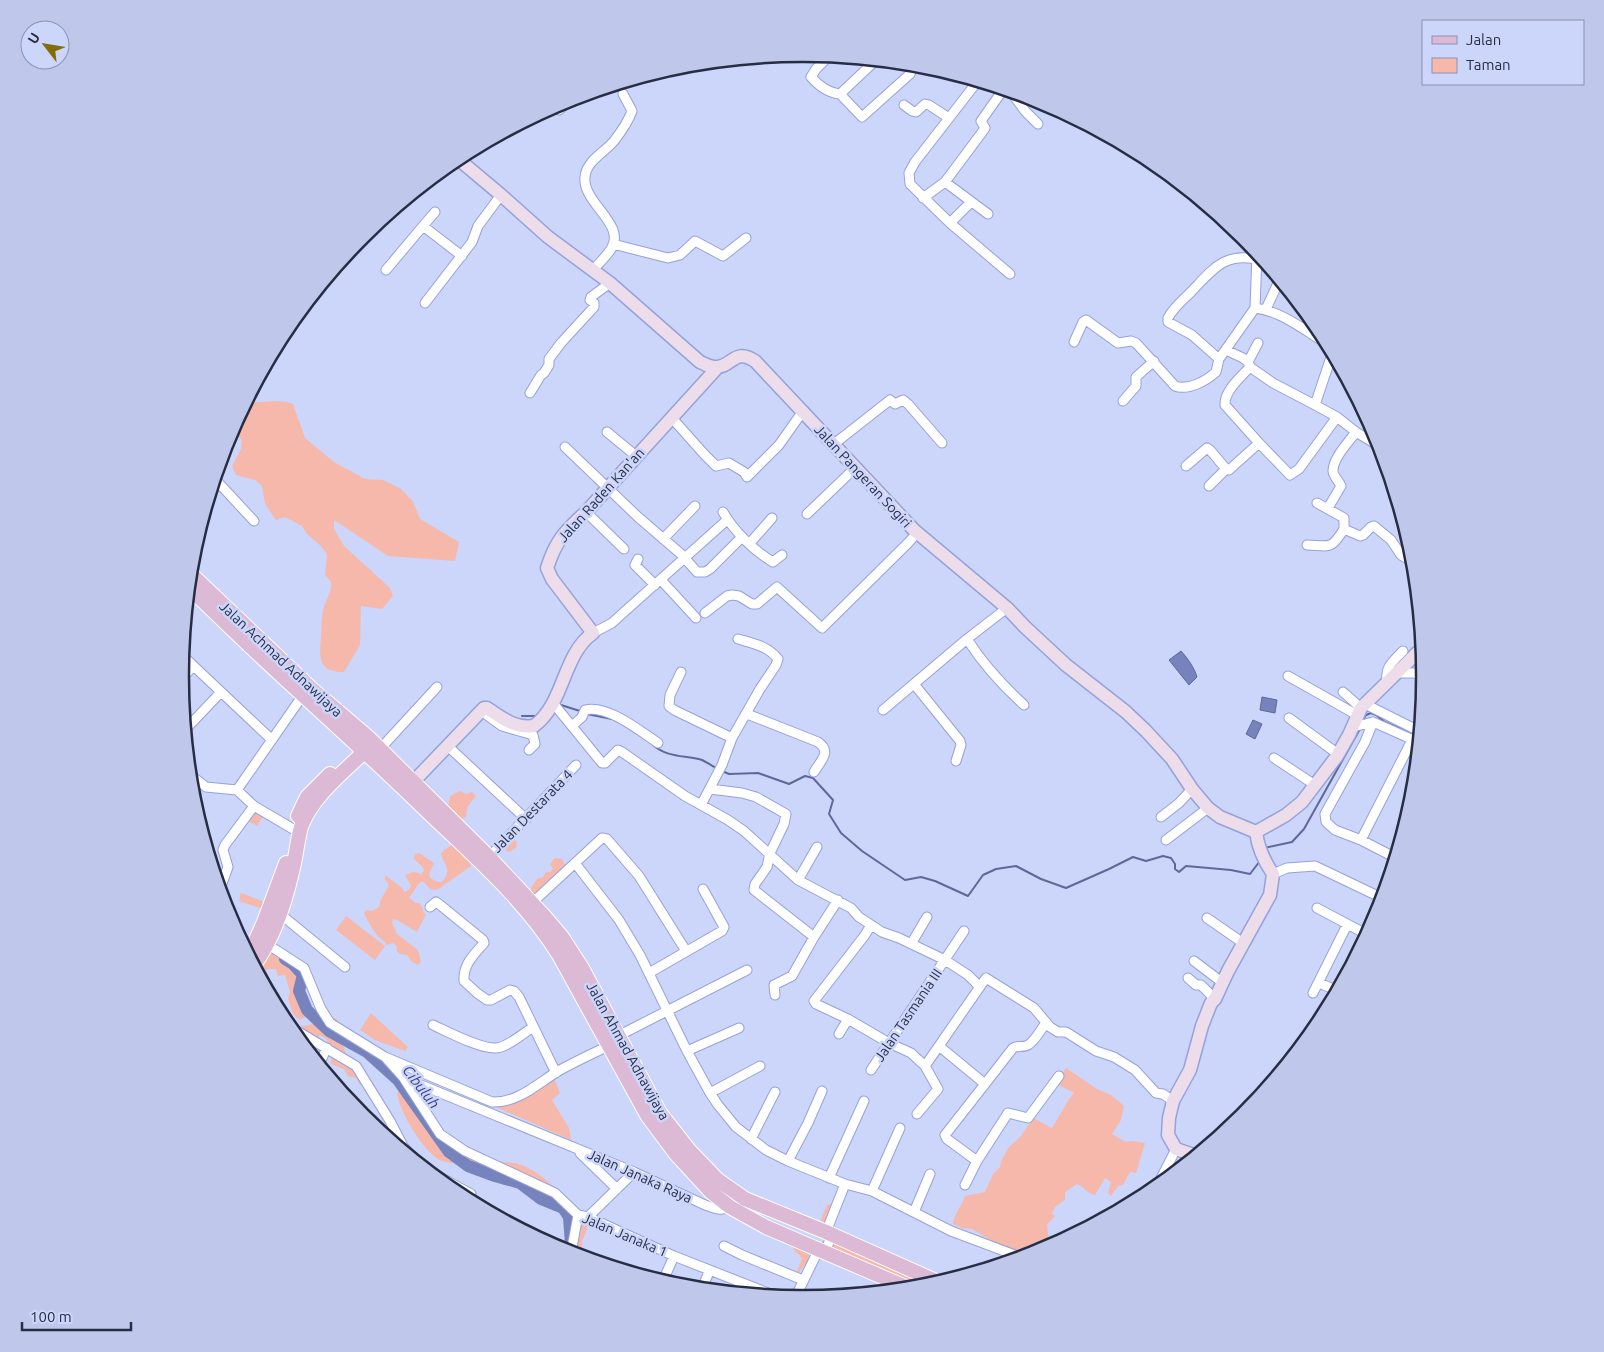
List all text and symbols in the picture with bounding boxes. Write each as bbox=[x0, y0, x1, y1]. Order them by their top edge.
north arrow bbox=[20, 20, 70, 70]
legend bbox=[1422, 20, 1584, 85]
text: U bbox=[24, 30, 43, 47]
text: Jalan bbox=[1466, 31, 1501, 48]
text: Taman bbox=[1466, 56, 1511, 73]
street label: Jalan Pangeran Sogiri bbox=[811, 421, 915, 531]
street label: Jalan Raden Kan'an bbox=[555, 445, 647, 545]
street label: Jalan Achmad Adnawijaya bbox=[216, 598, 346, 720]
street label: Jalan Destarata 4 bbox=[488, 766, 576, 856]
street label: Jalan Tasmania III bbox=[871, 966, 945, 1064]
street label: Jalan Ahmad Adnawijaya bbox=[583, 979, 673, 1123]
water label: Cibuluh bbox=[399, 1062, 444, 1112]
street label: Jalan Janaka Raya bbox=[585, 1146, 695, 1206]
street label: Jalan Janaka 1 bbox=[580, 1210, 670, 1260]
scale bar bbox=[22, 1300, 131, 1332]
text: 100 m bbox=[30, 1308, 72, 1325]

